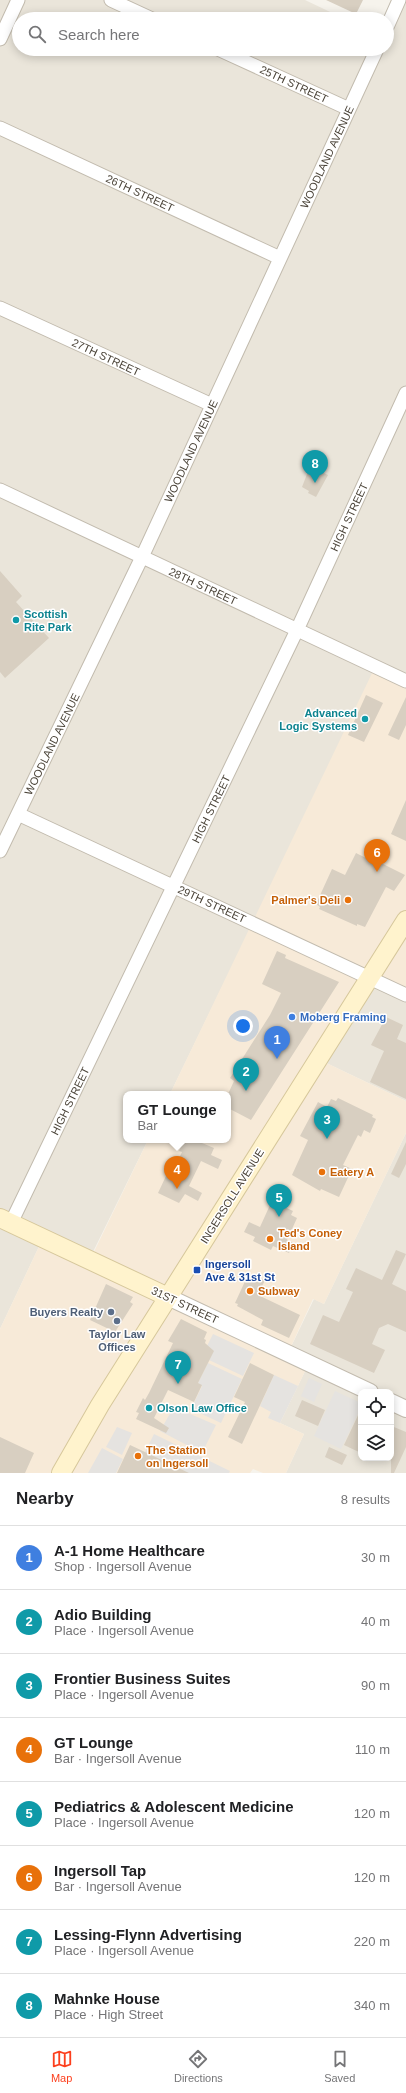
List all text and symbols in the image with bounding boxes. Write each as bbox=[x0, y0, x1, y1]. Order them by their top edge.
search box bbox=[12, 12, 394, 56]
icon: search bbox=[26, 23, 48, 45]
text: Search here bbox=[58, 26, 140, 43]
street label: 25TH STREET bbox=[258, 63, 330, 105]
street label: WOODLAND AVENUE bbox=[298, 104, 356, 210]
street label: 26TH STREET bbox=[104, 172, 176, 214]
street label: 27TH STREET bbox=[70, 336, 142, 378]
street label: WOODLAND AVENUE bbox=[162, 398, 220, 504]
pin: 8 bbox=[302, 450, 328, 483]
street label: HIGH STREET bbox=[328, 481, 370, 553]
street label: 28TH STREET bbox=[167, 565, 239, 607]
place label: Scottish Rite Park bbox=[24, 608, 73, 633]
marker: Scottish Rite Park bbox=[11, 615, 21, 625]
street label: WOODLAND AVENUE bbox=[22, 691, 82, 797]
place label: Advanced Logic Systems bbox=[279, 707, 357, 732]
marker: Advanced Logic Systems bbox=[360, 714, 370, 724]
street label: HIGH STREET bbox=[189, 773, 233, 845]
pin: 6 bbox=[364, 839, 390, 872]
street label: 29TH STREET bbox=[176, 883, 248, 925]
place label: Palmer's Deli bbox=[271, 894, 340, 906]
marker: Palmer's Deli bbox=[343, 895, 353, 905]
place label: Moberg Framing bbox=[300, 1011, 386, 1023]
marker: Moberg Framing bbox=[287, 1012, 297, 1022]
your location bbox=[233, 1016, 253, 1036]
pin: 1 bbox=[264, 1026, 290, 1059]
pin: 2 bbox=[233, 1058, 259, 1091]
street label: HIGH STREET bbox=[48, 1065, 92, 1137]
popup bbox=[123, 1091, 231, 1143]
text: GT Lounge bbox=[137, 1101, 217, 1118]
pin: 3 bbox=[314, 1106, 340, 1139]
text: Bar bbox=[137, 1118, 158, 1133]
street label: INGERSOLL AVENUE bbox=[198, 1146, 266, 1246]
pin: 4 bbox=[164, 1156, 190, 1189]
place label: Eatery A bbox=[330, 1166, 374, 1178]
marker: Eatery A bbox=[317, 1167, 327, 1177]
pin: 5 bbox=[266, 1184, 292, 1217]
place label: Ted's Coney Island bbox=[278, 1227, 343, 1252]
marker: Ted's Coney Island bbox=[265, 1234, 275, 1244]
place label: Ingersoll Ave & 31st St bbox=[205, 1258, 275, 1283]
marker: Ingersoll Ave & 31st St bbox=[192, 1265, 202, 1275]
street label: 31ST STREET bbox=[150, 1284, 221, 1326]
place label: Subway bbox=[258, 1285, 300, 1297]
marker: Subway bbox=[245, 1286, 255, 1296]
place label: Buyers Realty bbox=[30, 1306, 104, 1318]
marker: Buyers Realty bbox=[106, 1307, 116, 1317]
marker: Taylor Law Offices bbox=[112, 1316, 122, 1326]
place label: Taylor Law Offices bbox=[89, 1328, 146, 1353]
pin: 7 bbox=[165, 1351, 191, 1384]
map controls bbox=[358, 1389, 394, 1461]
button: locate bbox=[358, 1389, 394, 1425]
place label: Olson Law Office bbox=[157, 1402, 247, 1414]
marker: Olson Law Office bbox=[144, 1403, 154, 1413]
button: layers bbox=[358, 1425, 394, 1461]
place label: The Station on Ingersoll bbox=[146, 1444, 208, 1469]
marker: The Station on Ingersoll bbox=[133, 1451, 143, 1461]
text: Nearby bbox=[16, 1489, 74, 1508]
text: 8 results bbox=[341, 1492, 390, 1507]
text: A-1 Home Healthcare bbox=[54, 1542, 205, 1559]
text: 1 bbox=[25, 1550, 33, 1565]
text: 30 m bbox=[361, 1550, 390, 1565]
text: Shop · Ingersoll Avenue bbox=[54, 1559, 192, 1574]
text: Adio Building bbox=[54, 1606, 151, 1623]
text: 2 bbox=[25, 1614, 33, 1629]
text: 40 m bbox=[361, 1614, 390, 1629]
text: Place · Ingersoll Avenue bbox=[54, 1623, 194, 1638]
text: Frontier Business Suites bbox=[54, 1670, 231, 1687]
text: 3 bbox=[25, 1678, 33, 1693]
text: 90 m bbox=[361, 1678, 390, 1693]
text: Place · Ingersoll Avenue bbox=[54, 1687, 194, 1702]
text: GT Lounge bbox=[54, 1734, 133, 1751]
text: 4 bbox=[25, 1742, 33, 1757]
text: 110 m bbox=[355, 1742, 390, 1757]
text: Bar · Ingersoll Avenue bbox=[54, 1751, 182, 1766]
text: Pediatrics & Adolescent Medicine bbox=[54, 1798, 294, 1815]
text: 5 bbox=[25, 1806, 33, 1821]
text: 120 m bbox=[354, 1806, 390, 1821]
text: Place · Ingersoll Avenue bbox=[54, 1815, 194, 1830]
text: Ingersoll Tap bbox=[54, 1862, 146, 1879]
text: 6 bbox=[25, 1870, 33, 1885]
text: 120 m bbox=[354, 1870, 390, 1885]
text: Bar · Ingersoll Avenue bbox=[54, 1879, 182, 1894]
text: Lessing-Flynn Advertising bbox=[54, 1926, 242, 1943]
text: 7 bbox=[25, 1934, 33, 1949]
text: 220 m bbox=[354, 1934, 390, 1949]
text: Place · Ingersoll Avenue bbox=[54, 1943, 194, 1958]
text: Mahnke House bbox=[54, 1990, 160, 2007]
text: 8 bbox=[25, 1998, 33, 2013]
text: 340 m bbox=[354, 1998, 390, 2013]
text: Place · High Street bbox=[54, 2007, 163, 2022]
tab: Map bbox=[51, 2048, 73, 2084]
tab: Directions bbox=[174, 2048, 223, 2084]
tab: Saved bbox=[324, 2048, 355, 2084]

